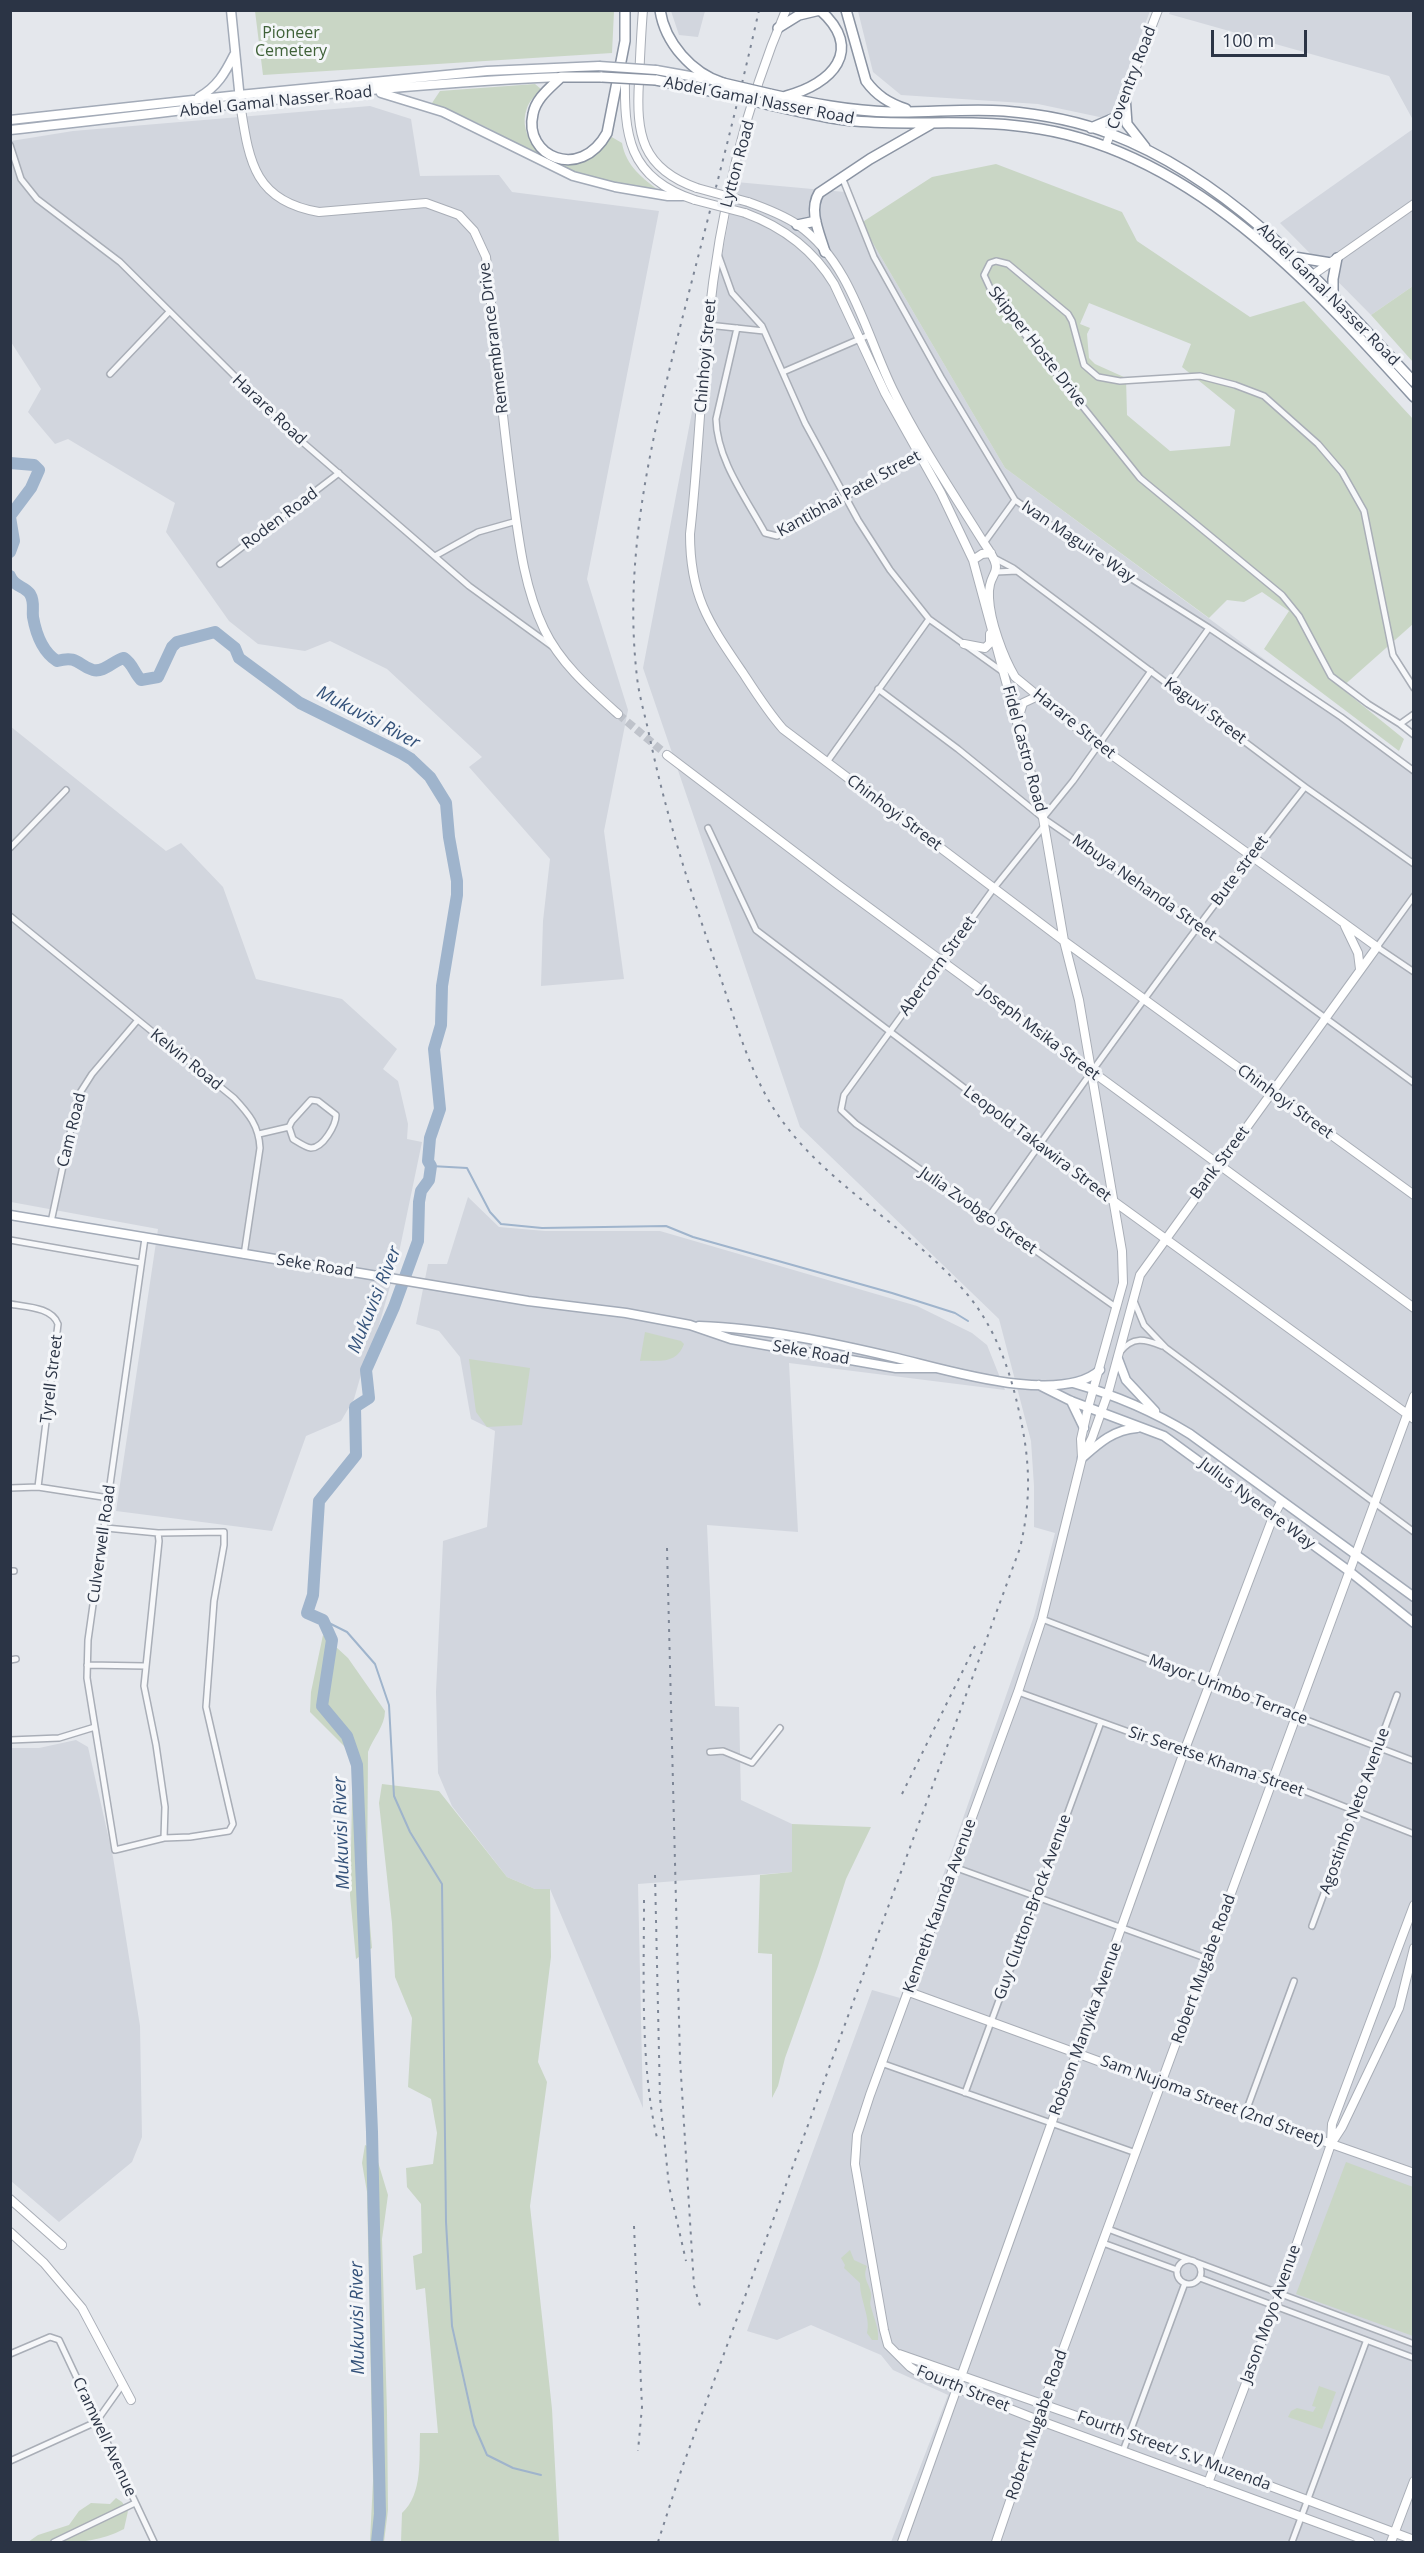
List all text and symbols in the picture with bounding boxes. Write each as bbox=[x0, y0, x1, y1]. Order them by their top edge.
scale bar bbox=[1214, 18, 1310, 56]
park label: Pioneer Cemetery bbox=[255, 23, 327, 61]
street label: Coventry Road bbox=[1103, 24, 1161, 132]
text: 100 m bbox=[1222, 28, 1274, 52]
street label: Abdel Gamal Nasser Road bbox=[662, 73, 856, 129]
street label: Abdel Gamal Nasser Road bbox=[179, 82, 373, 122]
street label: Lytton Road bbox=[717, 118, 759, 210]
street label: Abdel Gamal Nasser Road bbox=[1253, 220, 1403, 370]
street label: Remembrance Drive bbox=[475, 261, 513, 415]
street label: Skipper Hoste Drive bbox=[984, 283, 1090, 411]
street label: Chinhoyi Street bbox=[691, 298, 721, 414]
street label: Harare Road bbox=[228, 371, 310, 449]
street label: Kantibhai Patel Street bbox=[774, 447, 924, 541]
street label: Roden Road bbox=[238, 484, 322, 554]
street label: Ivan Maguire Way bbox=[1018, 497, 1138, 587]
street label: Kaguvi Street bbox=[1160, 674, 1250, 748]
water label: Mukuvisi River bbox=[313, 682, 423, 754]
street label: Fidel Castro Road bbox=[998, 684, 1050, 814]
street label: Harare Street bbox=[1029, 685, 1119, 763]
street label: Chinhoyi Street bbox=[843, 771, 945, 855]
street label: Mbuya Nehanda Street bbox=[1068, 831, 1220, 945]
street label: Bute street bbox=[1207, 832, 1273, 910]
street label: Abercorn Street bbox=[896, 913, 980, 1019]
street label: Joseph Msika Street bbox=[975, 981, 1103, 1085]
street label: Kelvin Road bbox=[146, 1025, 226, 1095]
street label: Chinhoyi Street bbox=[1233, 1061, 1337, 1143]
street label: Leopold Takawira Street bbox=[959, 1082, 1115, 1206]
street label: Cam Road bbox=[53, 1091, 91, 1169]
street label: Bank Street bbox=[1186, 1123, 1254, 1203]
street label: Julia Zvobgo Street bbox=[916, 1163, 1040, 1259]
water label: Mukuvisi River bbox=[344, 1243, 406, 1357]
street label: Seke Road bbox=[275, 1250, 355, 1282]
street label: Tyrell Street bbox=[37, 1334, 67, 1424]
street label: Seke Road bbox=[771, 1337, 851, 1369]
street label: Julius Nyerere Way bbox=[1195, 1454, 1319, 1554]
street label: Culverwell Road bbox=[84, 1484, 120, 1604]
street label: Mayor Urimbo Terrace bbox=[1146, 1651, 1310, 1729]
street label: Sir Seretse Khama Street bbox=[1126, 1723, 1306, 1801]
street label: Agostinho Neto Avenue bbox=[1316, 1725, 1394, 1897]
water label: Mukuvisi River bbox=[329, 1776, 355, 1890]
street label: Guy Clutton-Brock Avenue bbox=[990, 1812, 1076, 2002]
street label: Kenneth Kaunda Avenue bbox=[900, 1816, 980, 1996]
street label: Robert Mugabe Road bbox=[1168, 1892, 1240, 2046]
street label: Robson Manyika Avenue bbox=[1046, 1940, 1126, 2118]
street label: Sam Nujoma Street (2nd Street) bbox=[1098, 2052, 1326, 2150]
street label: Jason Moyo Avenue bbox=[1237, 2242, 1305, 2386]
water label: Mukuvisi River bbox=[346, 2261, 370, 2375]
street label: Robert Mugabe Road bbox=[1002, 2347, 1072, 2503]
street label: Fourth Street bbox=[914, 2362, 1012, 2416]
street label: Cramwell Avenue bbox=[68, 2374, 140, 2500]
street label: Fourth Street/ S.V Muzenda bbox=[1075, 2407, 1273, 2495]

